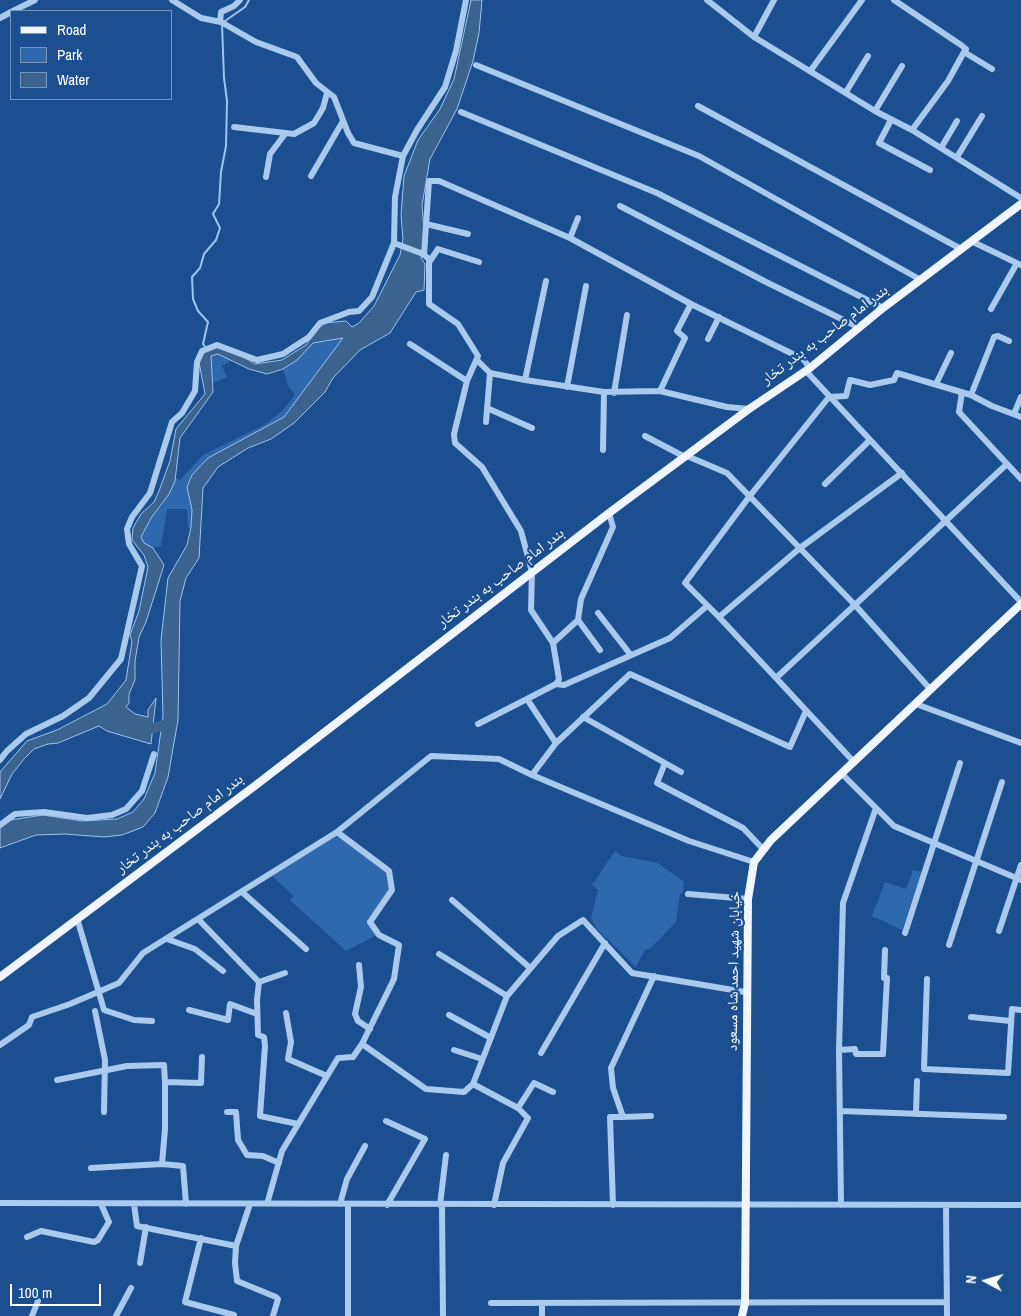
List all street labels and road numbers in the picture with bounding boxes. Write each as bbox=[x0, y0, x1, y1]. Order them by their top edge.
street label: بندر امام صاحب به بندر تخار bbox=[758, 281, 892, 389]
street label: بندر امام صاحب به بندر تخار bbox=[434, 524, 568, 632]
street label: بندر امام صاحب به بندر تخار bbox=[113, 770, 247, 878]
street label: خیابان شهید احمد شاه مسعود bbox=[724, 891, 744, 1051]

